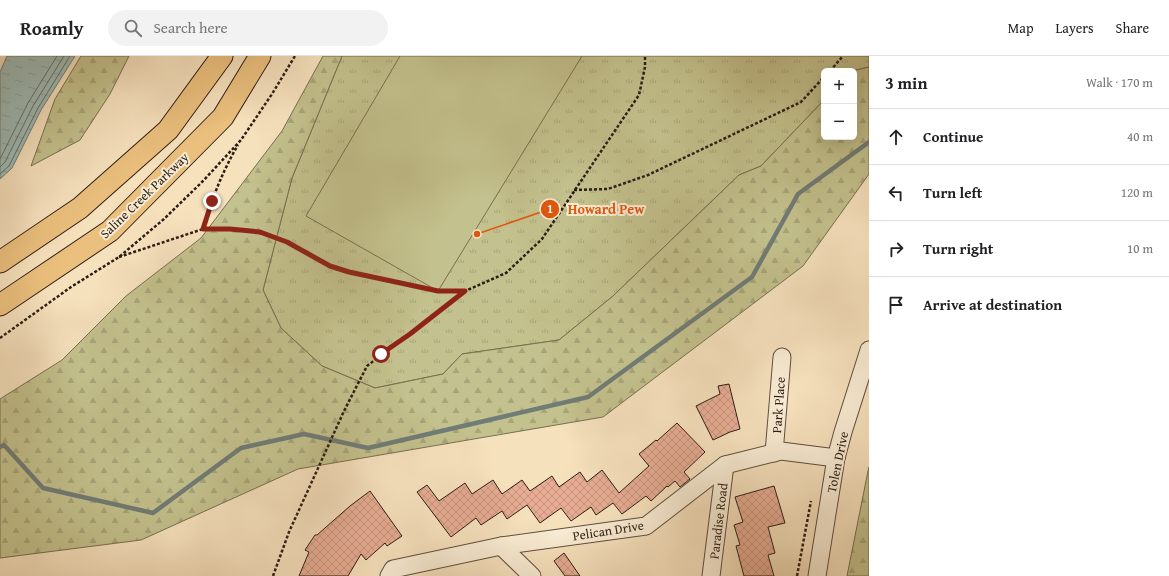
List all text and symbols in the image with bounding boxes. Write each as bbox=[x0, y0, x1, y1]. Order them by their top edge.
search box bbox=[108, 10, 388, 46]
text: Roamly bbox=[20, 14, 84, 42]
icon: search bbox=[122, 17, 144, 39]
text: Search here bbox=[154, 17, 228, 38]
text: Map bbox=[1008, 18, 1034, 38]
text: Layers bbox=[1056, 18, 1094, 38]
text: Share bbox=[1116, 18, 1149, 38]
map controls bbox=[821, 68, 857, 140]
button: + bbox=[821, 68, 857, 104]
text: 3 min bbox=[885, 70, 927, 95]
text: Walk · 170 m bbox=[1086, 73, 1153, 92]
button: − bbox=[821, 104, 857, 140]
icon: ahead bbox=[885, 126, 907, 148]
text: Continue bbox=[923, 126, 984, 147]
text: 40 m bbox=[1127, 127, 1153, 146]
street label: Saline Creek Parkway bbox=[96, 148, 193, 243]
icon: left bbox=[885, 182, 907, 204]
text: Turn left bbox=[923, 182, 982, 203]
text: 120 m bbox=[1121, 183, 1153, 202]
route end bbox=[203, 192, 221, 210]
callout: Howard Pew bbox=[540, 196, 652, 222]
text: Howard Pew bbox=[568, 199, 645, 219]
text: 1 bbox=[547, 200, 553, 217]
icon: right bbox=[885, 238, 907, 260]
text: Turn right bbox=[923, 238, 994, 259]
text: 10 m bbox=[1127, 239, 1153, 258]
icon: arrive bbox=[885, 294, 907, 316]
text: Arrive at destination bbox=[923, 294, 1062, 315]
route start bbox=[372, 345, 390, 363]
street label: Park Place bbox=[767, 376, 790, 434]
street label: Tolen Drive bbox=[822, 430, 853, 495]
street label: Paradise Road bbox=[704, 482, 733, 560]
street label: Pelican Drive bbox=[571, 516, 645, 545]

